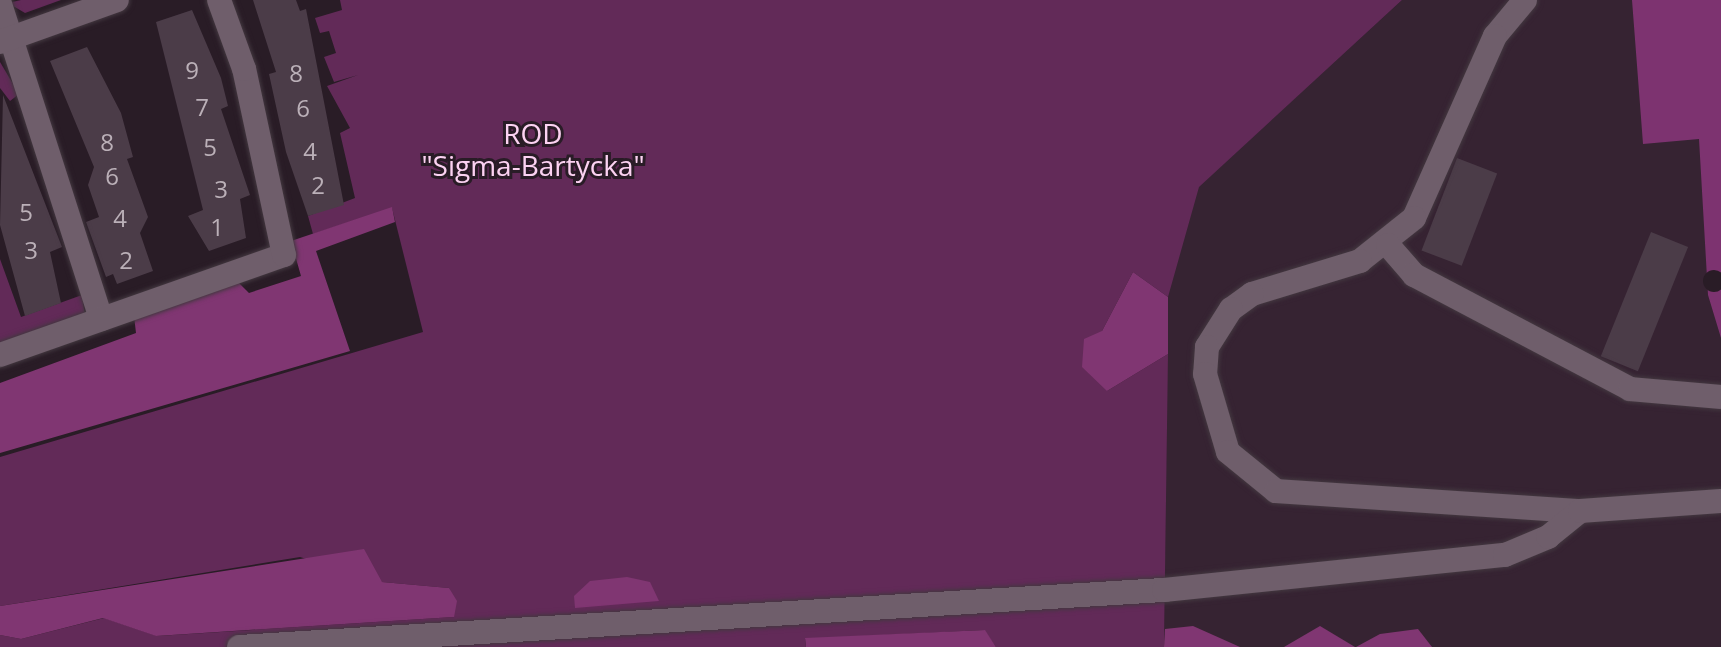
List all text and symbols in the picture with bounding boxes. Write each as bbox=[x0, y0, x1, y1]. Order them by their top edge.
house number: 9 bbox=[185, 56, 199, 84]
house number: 8 bbox=[289, 59, 303, 87]
house number: 7 bbox=[195, 93, 209, 121]
house number: 6 bbox=[296, 94, 310, 122]
park label: ROD "Sigma-Bartycka" bbox=[421, 116, 645, 182]
house number: 8 bbox=[100, 128, 114, 156]
house number: 5 bbox=[203, 133, 217, 161]
house number: 4 bbox=[303, 137, 317, 165]
house number: 6 bbox=[105, 162, 119, 190]
house number: 2 bbox=[311, 171, 325, 199]
house number: 3 bbox=[214, 175, 228, 203]
house number: 5 bbox=[19, 198, 33, 226]
house number: 4 bbox=[113, 204, 127, 232]
house number: 1 bbox=[210, 213, 224, 241]
house number: 3 bbox=[24, 236, 38, 264]
house number: 2 bbox=[119, 246, 133, 274]

